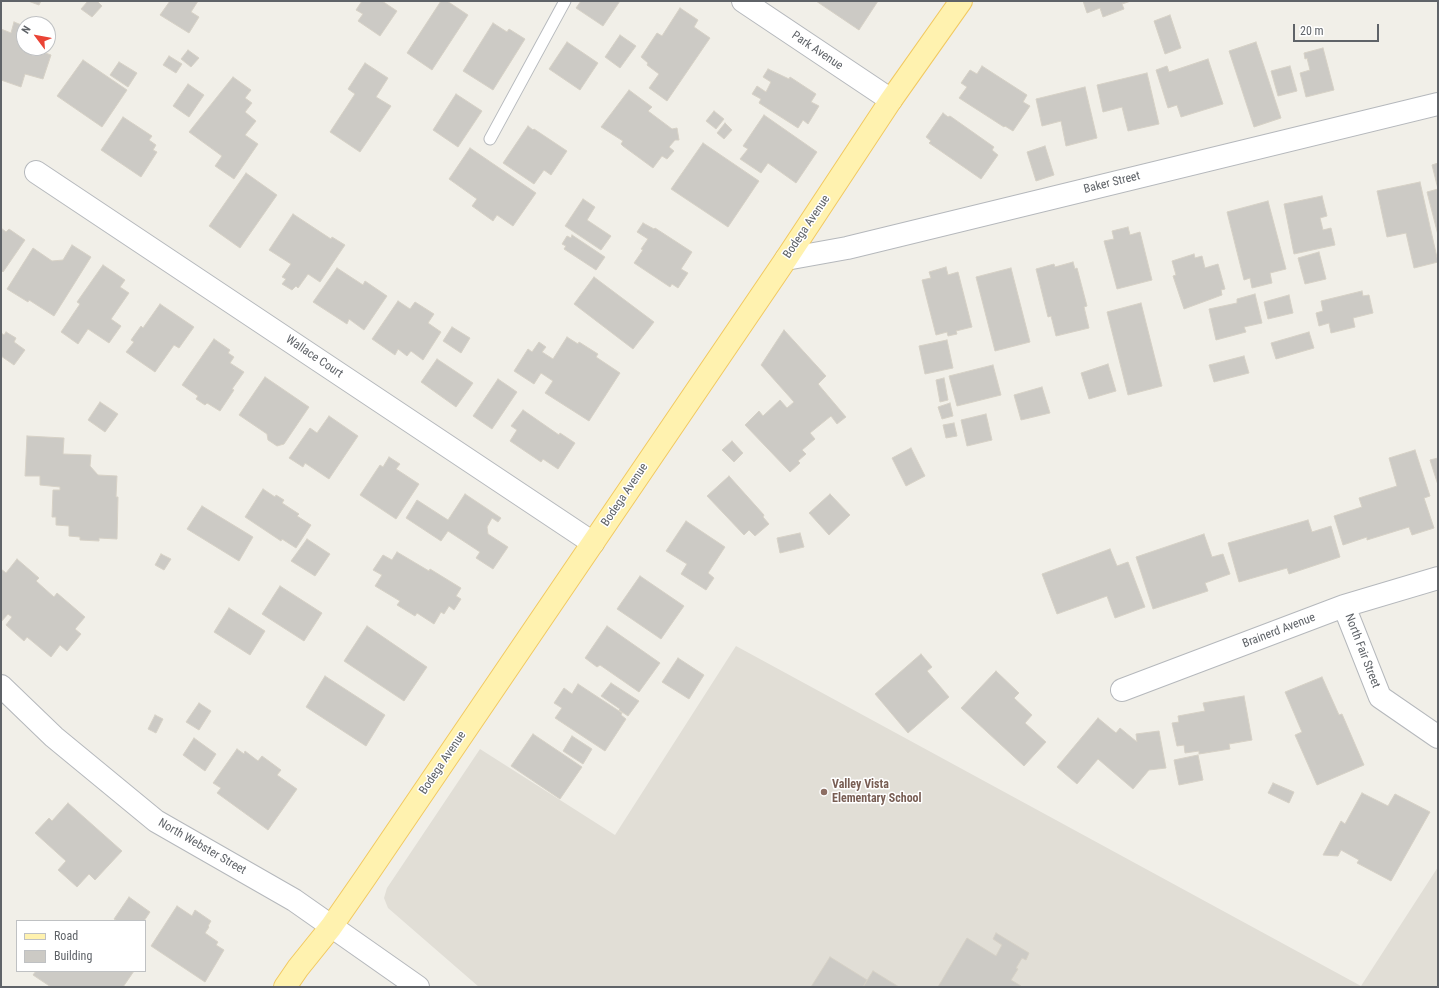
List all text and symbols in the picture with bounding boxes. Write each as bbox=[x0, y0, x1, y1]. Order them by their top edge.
north arrow bbox=[16, 16, 56, 56]
scale bar bbox=[1295, 16, 1381, 42]
text: N bbox=[19, 24, 34, 36]
text: 20 m bbox=[1300, 24, 1324, 38]
street label: Park Avenue bbox=[789, 29, 845, 73]
street label: Baker Street bbox=[1082, 169, 1142, 197]
street label: Bodega Avenue bbox=[781, 193, 833, 261]
street label: Wallace Court bbox=[283, 333, 345, 381]
street label: Bodega Avenue bbox=[599, 461, 651, 529]
street label: Brainerd Avenue bbox=[1241, 611, 1317, 651]
street label: North Fair Street bbox=[1341, 612, 1383, 690]
street label: Bodega Avenue bbox=[417, 729, 469, 797]
place label: Valley Vista Elementary School bbox=[832, 778, 922, 806]
marker: Valley Vista Elementary School bbox=[819, 787, 829, 797]
street label: North Webster Street bbox=[155, 816, 249, 878]
legend bbox=[16, 920, 146, 972]
text: Road bbox=[54, 929, 78, 943]
text: Building bbox=[54, 949, 92, 963]

